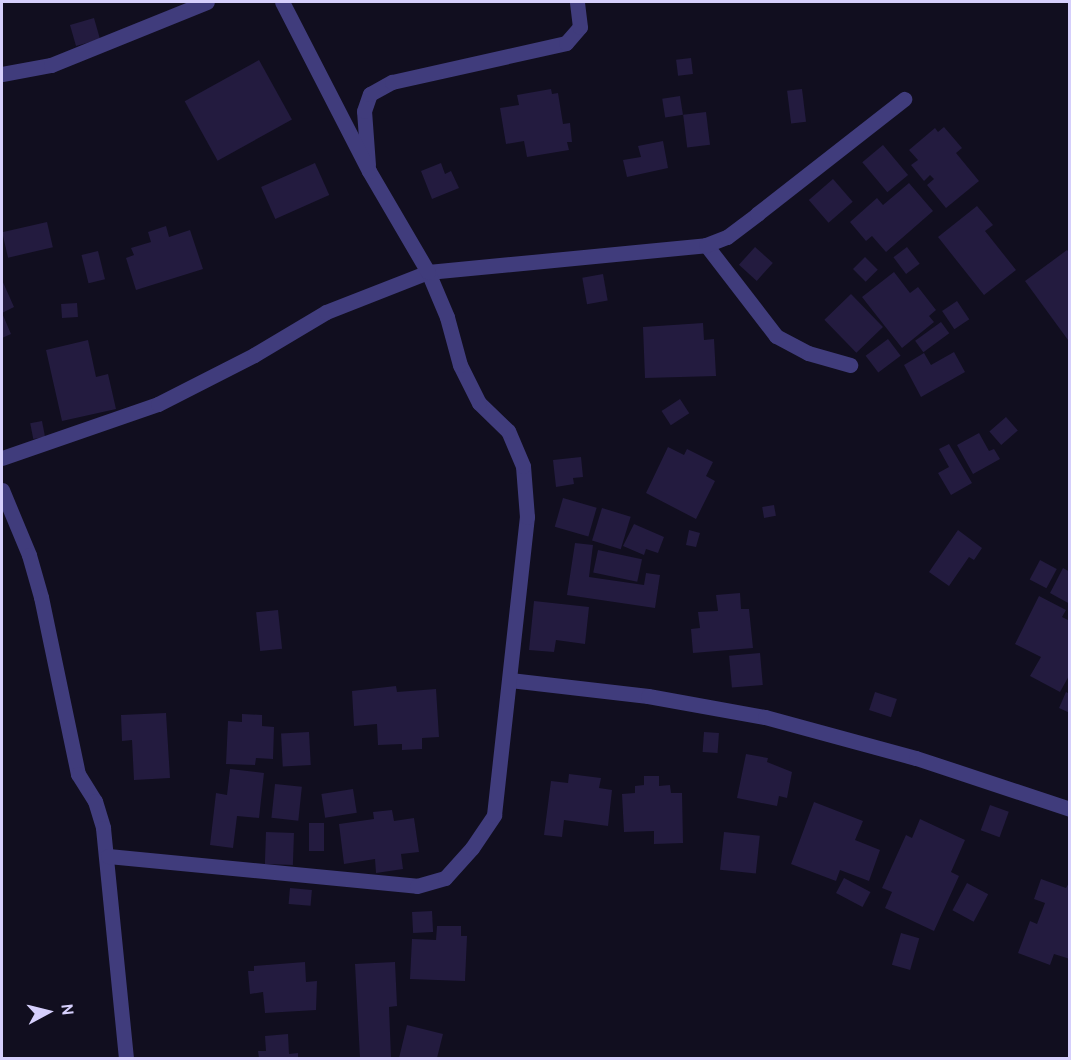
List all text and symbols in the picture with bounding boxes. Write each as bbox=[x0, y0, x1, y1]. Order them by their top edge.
north arrow bbox=[18, 982, 78, 1042]
text: N bbox=[55, 1003, 76, 1017]

